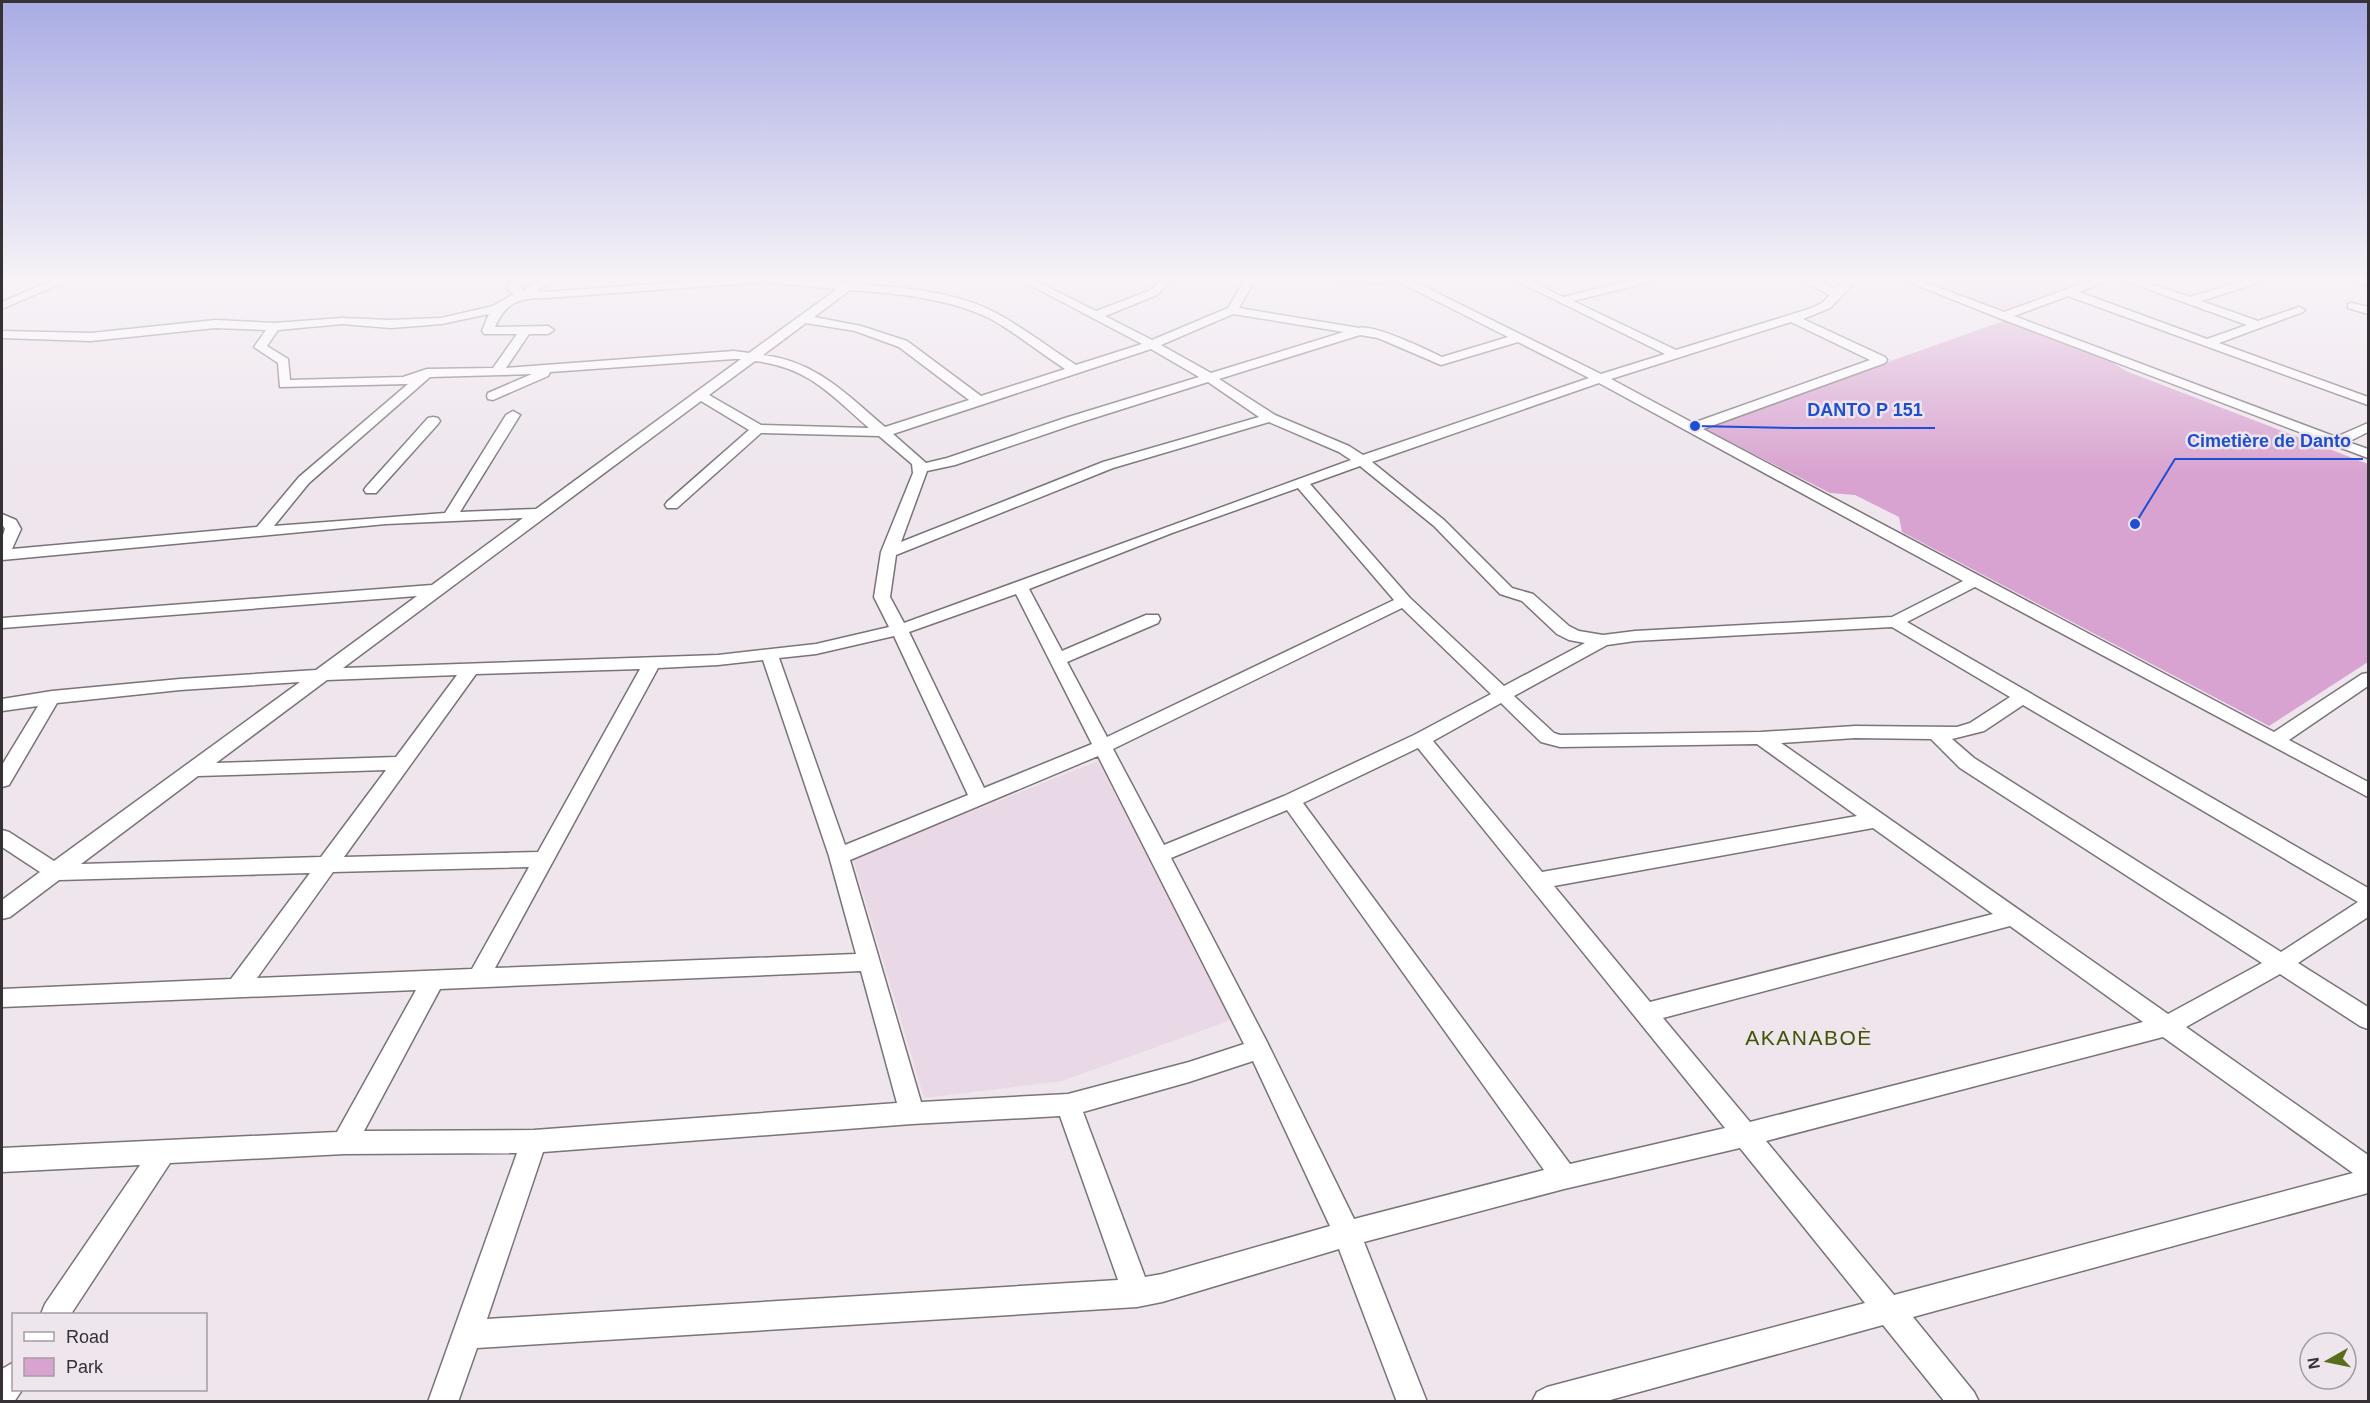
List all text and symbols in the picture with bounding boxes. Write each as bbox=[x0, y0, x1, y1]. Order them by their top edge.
callout: DANTO P 151 bbox=[1796, 392, 1935, 428]
text: DANTO P 151 bbox=[1807, 400, 1923, 420]
callout: Cimetière de Danto bbox=[2175, 423, 2363, 459]
text: Cimetière de Danto bbox=[2187, 431, 2351, 451]
district label: AKANABOÈ bbox=[1745, 1026, 1873, 1049]
legend bbox=[12, 1313, 207, 1391]
text: Road bbox=[66, 1327, 109, 1347]
north arrow bbox=[2298, 1331, 2358, 1391]
text: N bbox=[2304, 1356, 2323, 1370]
text: Park bbox=[66, 1357, 104, 1377]

